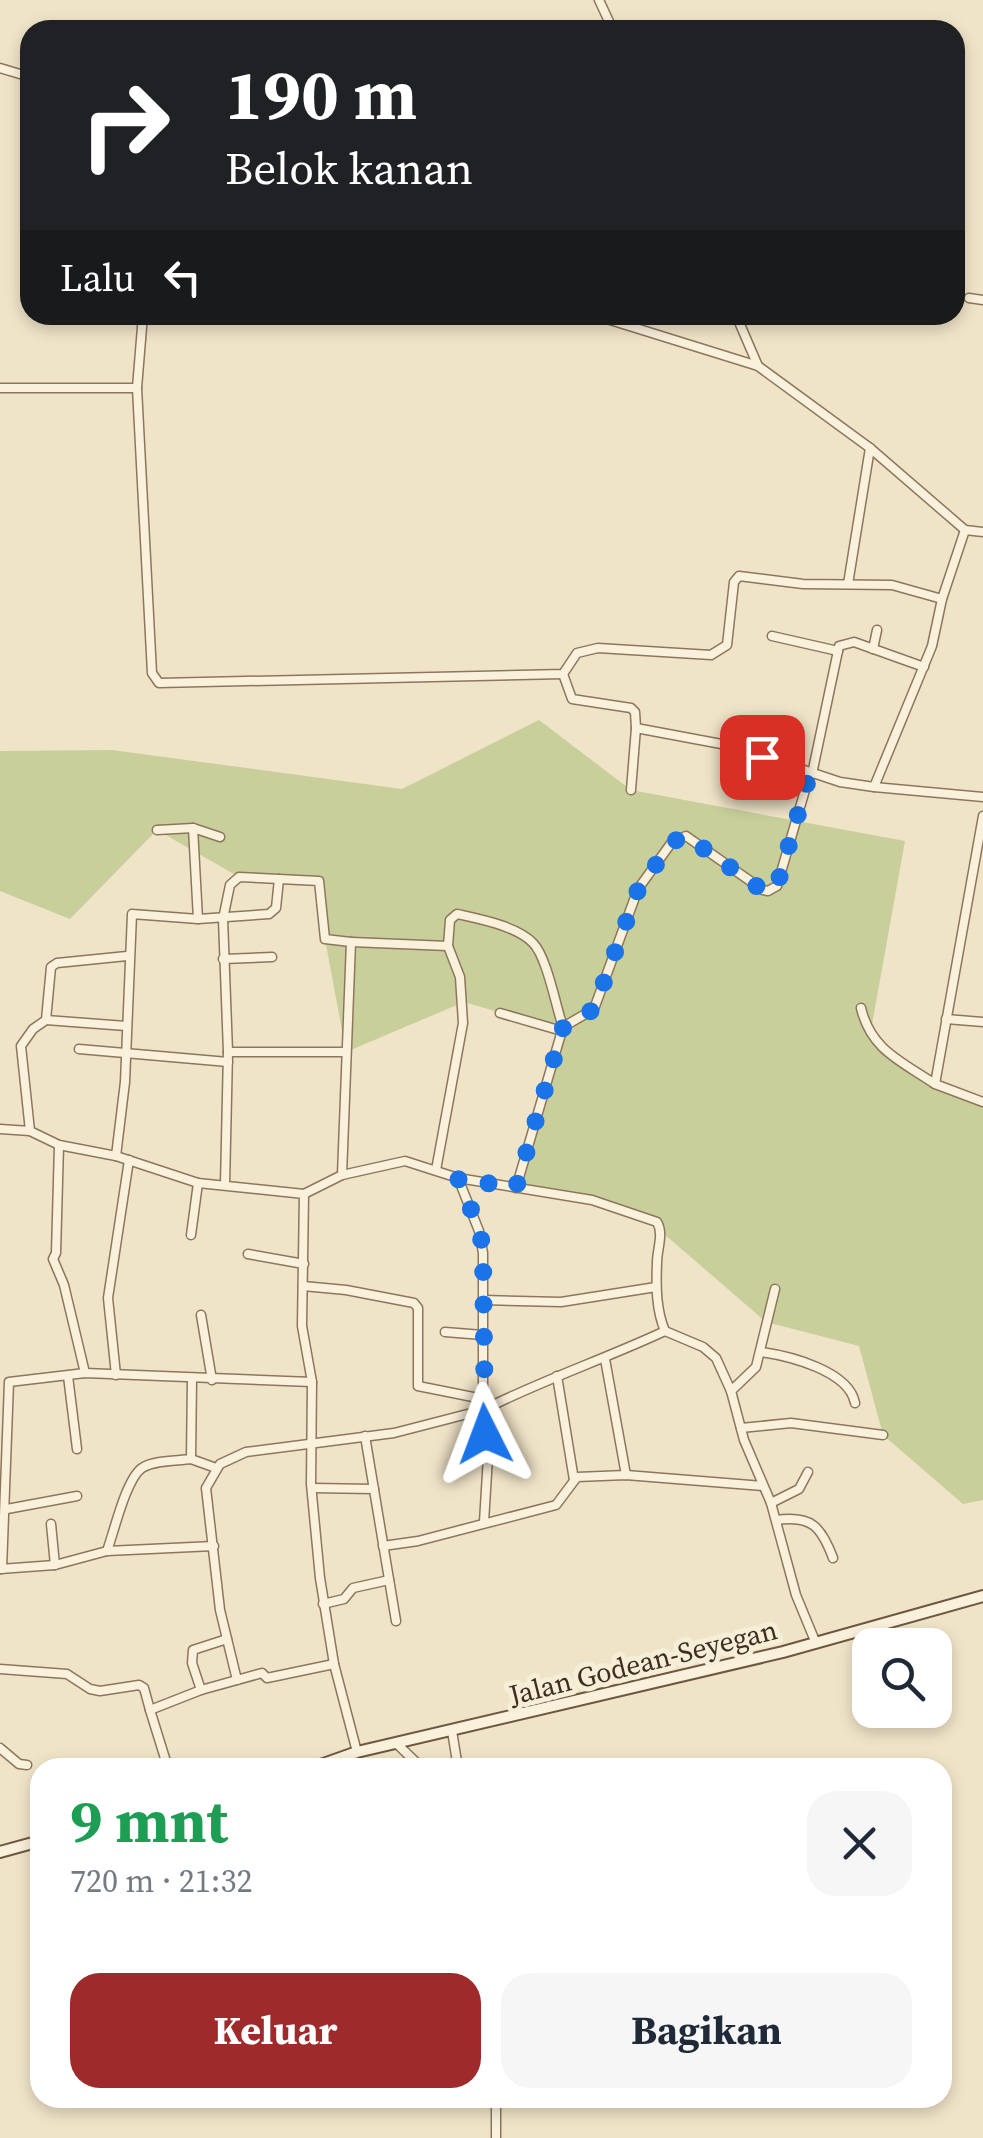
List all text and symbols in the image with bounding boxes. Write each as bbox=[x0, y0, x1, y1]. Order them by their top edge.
text: 190 m bbox=[225, 46, 417, 142]
icon: right bbox=[60, 60, 190, 190]
text: Belok kanan bbox=[225, 137, 473, 199]
icon: left bbox=[155, 250, 210, 305]
text: Lalu bbox=[60, 252, 135, 304]
pin bbox=[720, 715, 805, 800]
icon: arrive bbox=[735, 730, 790, 785]
position arrow bbox=[433, 1382, 537, 1486]
street label: Jalan Godean-Seyegan bbox=[504, 1610, 781, 1714]
map controls bbox=[852, 1628, 952, 1728]
button: search bbox=[852, 1628, 952, 1728]
text: 9 mnt bbox=[70, 1780, 228, 1862]
button: close bbox=[807, 1791, 912, 1896]
text: 720 m · 21:32 bbox=[70, 1859, 252, 1903]
button: Keluar bbox=[70, 1973, 481, 2088]
button: Bagikan bbox=[501, 1973, 912, 2088]

